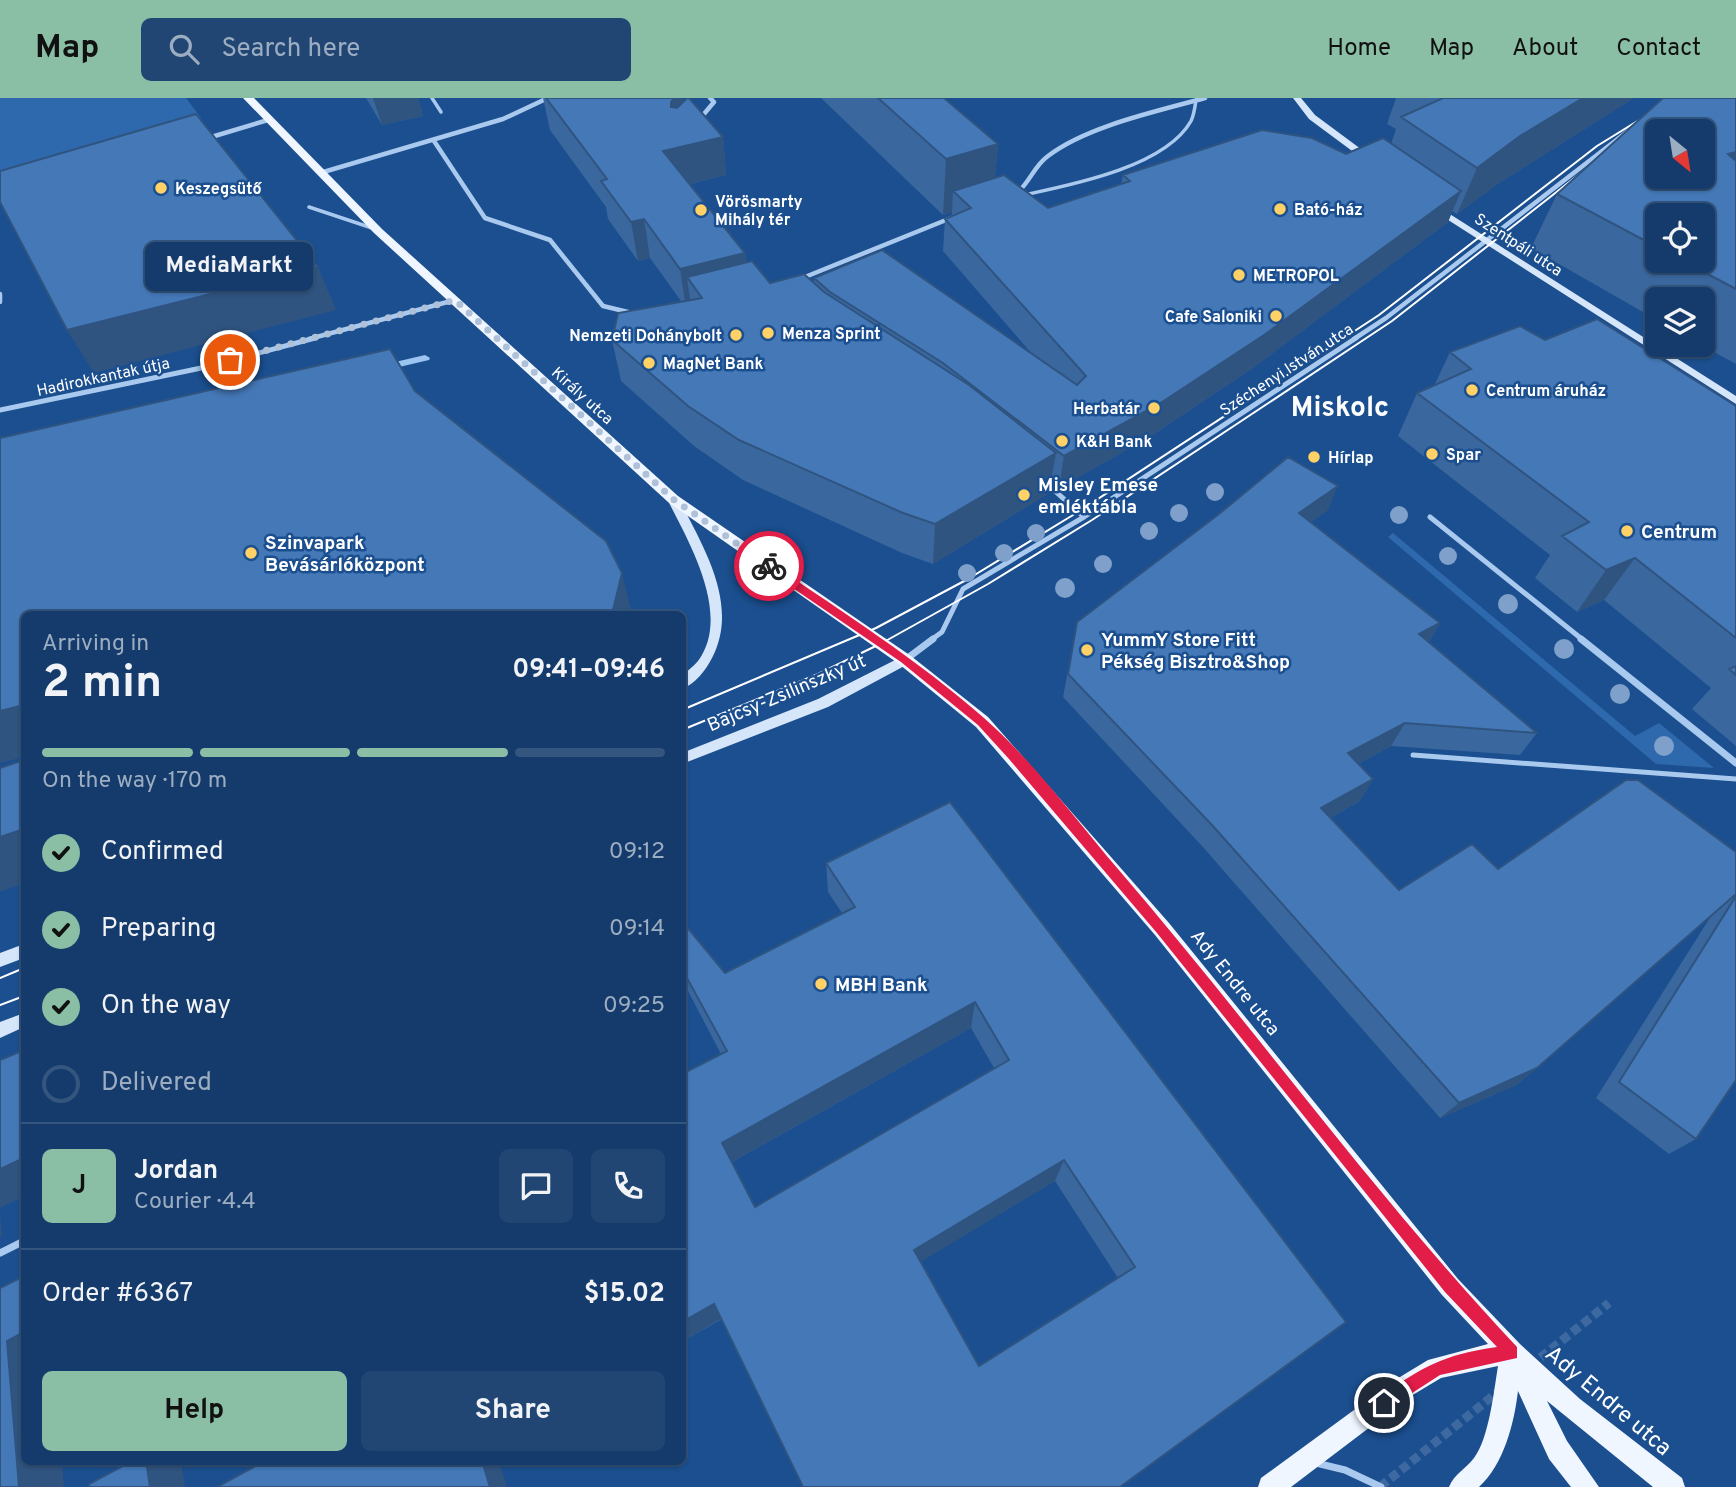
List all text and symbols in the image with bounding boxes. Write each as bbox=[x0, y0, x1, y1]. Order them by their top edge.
search box bbox=[141, 18, 631, 81]
text: Map bbox=[35, 28, 99, 70]
icon: search bbox=[165, 30, 203, 68]
text: Search here bbox=[221, 33, 360, 66]
text: Home bbox=[1327, 34, 1391, 64]
text: Map bbox=[1429, 34, 1474, 64]
text: About bbox=[1512, 34, 1578, 64]
text: Contact bbox=[1616, 34, 1701, 64]
north arrow bbox=[1645, 119, 1715, 189]
map controls bbox=[1645, 119, 1715, 357]
marker: Keszegsütő bbox=[153, 180, 169, 196]
place label: Keszegsütő bbox=[175, 180, 263, 200]
place label: Vörösmarty Mihály tér bbox=[715, 193, 802, 231]
marker: Bató-ház bbox=[1272, 201, 1288, 217]
place label: Bató-ház bbox=[1294, 201, 1363, 221]
marker: Vörösmarty Mihály tér bbox=[693, 202, 709, 218]
button: locate bbox=[1645, 203, 1715, 273]
street label: Szentpáli utca bbox=[1470, 210, 1566, 282]
callout: MediaMarkt bbox=[146, 241, 314, 290]
text: MediaMarkt bbox=[165, 252, 293, 281]
marker: METROPOL bbox=[1231, 267, 1247, 283]
place label: METROPOL bbox=[1253, 267, 1339, 287]
button: layers bbox=[1645, 287, 1715, 357]
place label: Cafe Saloniki bbox=[1165, 308, 1262, 328]
marker: Cafe Saloniki bbox=[1268, 308, 1284, 324]
street label: Széchenyi István utca bbox=[1217, 320, 1358, 421]
marker: Menza Sprint bbox=[760, 325, 776, 341]
place label: Menza Sprint bbox=[782, 325, 881, 345]
place label: Nemzeti Dohánybolt bbox=[569, 327, 722, 347]
marker: Nemzeti Dohánybolt bbox=[728, 327, 744, 343]
pin bbox=[200, 330, 260, 390]
icon: bag bbox=[211, 341, 249, 379]
street label: Hadirokkantak útja bbox=[35, 354, 172, 402]
marker: MagNet Bank bbox=[641, 355, 657, 371]
place label: MagNet Bank bbox=[663, 355, 763, 375]
street label: Király utca bbox=[546, 363, 617, 430]
marker: Centrum áruház bbox=[1464, 382, 1480, 398]
place label: Centrum áruház bbox=[1486, 382, 1606, 402]
district label: Miskolc bbox=[1291, 391, 1389, 427]
place label: Herbatár bbox=[1073, 400, 1140, 420]
marker: Herbatár bbox=[1146, 400, 1162, 416]
marker: K&H Bank bbox=[1054, 433, 1070, 449]
place label: K&H Bank bbox=[1076, 433, 1152, 453]
marker: Spar bbox=[1424, 446, 1440, 462]
place label: Spar bbox=[1446, 446, 1481, 466]
marker: Hírlap bbox=[1306, 449, 1322, 465]
place label: Hírlap bbox=[1328, 449, 1374, 469]
place label: Misley Emese emléktábla bbox=[1038, 474, 1158, 520]
marker: Misley Emese emléktábla bbox=[1016, 487, 1032, 503]
place label: Centrum bbox=[1641, 521, 1717, 545]
marker: Centrum bbox=[1619, 523, 1635, 539]
courier bbox=[734, 531, 804, 601]
place label: Szinvapark Bevásárlóközpont bbox=[265, 532, 425, 578]
marker: Szinvapark Bevásárlóközpont bbox=[243, 545, 259, 561]
icon: bike bbox=[750, 547, 788, 585]
place label: YummY Store Fitt Pékség Bisztro&Shop bbox=[1101, 629, 1290, 675]
text: Arriving in bbox=[42, 630, 149, 659]
marker: YummY Store Fitt Pékség Bisztro&Shop bbox=[1079, 642, 1095, 658]
street label: Bajcsy-Zsilinszky út bbox=[704, 650, 870, 738]
text: 09:41–09:46 bbox=[512, 654, 665, 687]
text: 2 min bbox=[42, 655, 162, 714]
text: On the way · 170 m bbox=[42, 767, 227, 796]
icon: check bbox=[42, 834, 80, 872]
text: Confirmed bbox=[101, 836, 224, 869]
text: 09:12 bbox=[609, 838, 665, 867]
icon: check bbox=[42, 911, 80, 949]
text: Preparing bbox=[101, 913, 216, 946]
text: 09:14 bbox=[609, 915, 665, 944]
street label: Ady Endre utca bbox=[1184, 925, 1285, 1041]
place label: MBH Bank bbox=[835, 974, 928, 998]
marker: MBH Bank bbox=[813, 976, 829, 992]
icon: check bbox=[42, 988, 80, 1026]
text: On the way bbox=[101, 990, 231, 1023]
text: 09:25 bbox=[603, 992, 665, 1021]
text: Delivered bbox=[101, 1067, 212, 1100]
button: chat bbox=[499, 1149, 573, 1223]
button: phone bbox=[591, 1149, 665, 1223]
text: Jordan bbox=[134, 1155, 218, 1188]
text: J bbox=[72, 1170, 86, 1203]
text: Courier · 4.4 bbox=[134, 1188, 256, 1217]
text: Order #6367 bbox=[42, 1278, 193, 1311]
text: $15.02 bbox=[584, 1278, 665, 1311]
street label: Ady Endre utca bbox=[1538, 1340, 1677, 1463]
button: Help bbox=[42, 1371, 347, 1451]
button: Share bbox=[361, 1371, 665, 1451]
pin bbox=[1354, 1373, 1414, 1433]
icon: home bbox=[1365, 1384, 1403, 1422]

